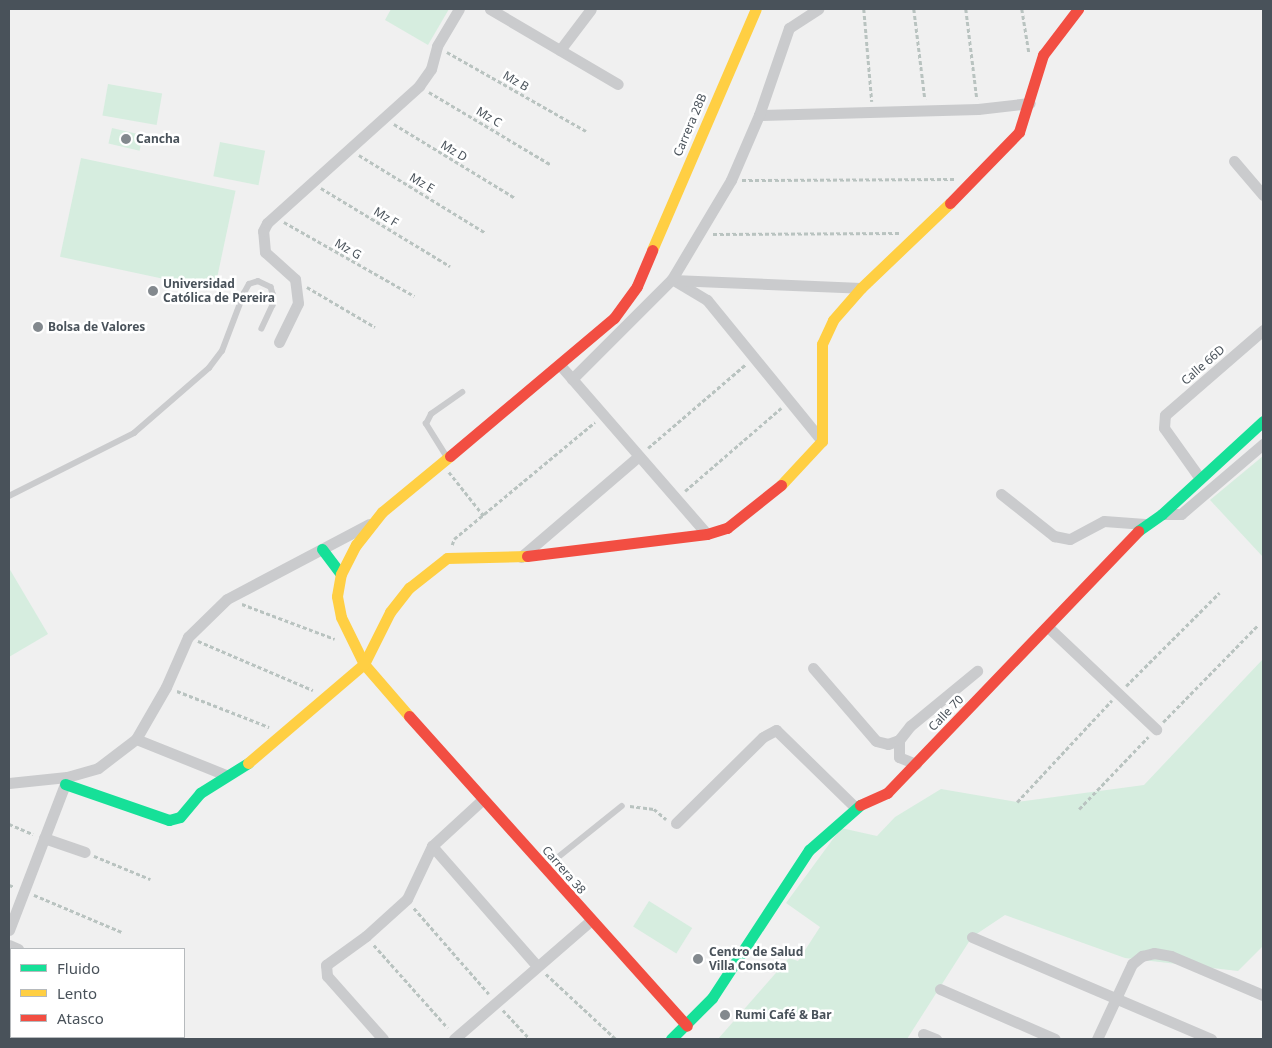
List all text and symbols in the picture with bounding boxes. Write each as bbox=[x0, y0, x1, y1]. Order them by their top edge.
street label: Mz B bbox=[501, 68, 531, 94]
street label: Carrera 28B bbox=[670, 91, 710, 159]
street label: Mz C bbox=[474, 104, 504, 130]
place label: Cancha bbox=[136, 132, 180, 146]
marker: Cancha bbox=[120, 133, 132, 145]
street label: Mz D bbox=[438, 138, 470, 164]
street label: Mz E bbox=[407, 170, 437, 196]
street label: Mz F bbox=[371, 204, 401, 230]
street label: Mz G bbox=[332, 236, 364, 262]
place label: Universidad Católica de Pereira bbox=[163, 277, 275, 305]
marker: Universidad Católica de Pereira bbox=[147, 285, 159, 297]
place label: Bolsa de Valores bbox=[48, 320, 145, 334]
marker: Bolsa de Valores bbox=[32, 321, 44, 333]
street label: Calle 66D bbox=[1178, 342, 1228, 388]
street label: Calle 70 bbox=[925, 692, 967, 734]
street label: Carrera 38 bbox=[539, 843, 589, 897]
place label: Centro de Salud Villa Consota bbox=[709, 945, 803, 973]
legend bbox=[10, 948, 185, 1038]
marker: Centro de Salud Villa Consota bbox=[691, 952, 705, 966]
text: Fluido bbox=[57, 958, 100, 978]
text: Lento bbox=[57, 983, 97, 1003]
text: Atasco bbox=[57, 1008, 104, 1028]
place label: Rumi Café & Bar bbox=[735, 1008, 832, 1022]
marker: Rumi Café & Bar bbox=[719, 1009, 731, 1021]

